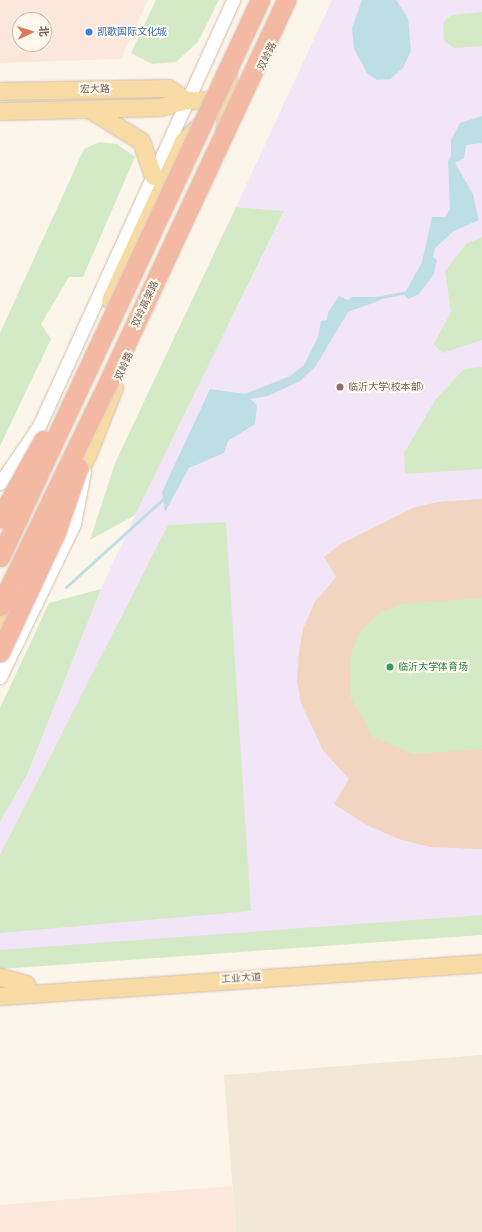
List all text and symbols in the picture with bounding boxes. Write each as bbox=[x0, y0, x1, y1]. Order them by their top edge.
north arrow bbox=[12, 12, 52, 52]
text: 北 bbox=[37, 25, 50, 37]
place label: 凯歌国际文化城 bbox=[97, 26, 167, 38]
marker: 凯歌国际文化城 bbox=[84, 27, 94, 37]
street label: 双岭路 bbox=[255, 40, 279, 72]
street label: 宏大路 bbox=[80, 83, 110, 95]
street label: 双岭高架路 bbox=[129, 279, 161, 329]
street label: 双岭路 bbox=[112, 350, 136, 382]
place label: 临沂大学(校本部) bbox=[348, 381, 423, 393]
marker: 临沂大学(校本部) bbox=[335, 382, 345, 392]
place label: 临沂大学体育场 bbox=[398, 661, 468, 673]
marker: 临沂大学体育场 bbox=[385, 662, 395, 672]
street label: 工业大道 bbox=[221, 971, 261, 985]

